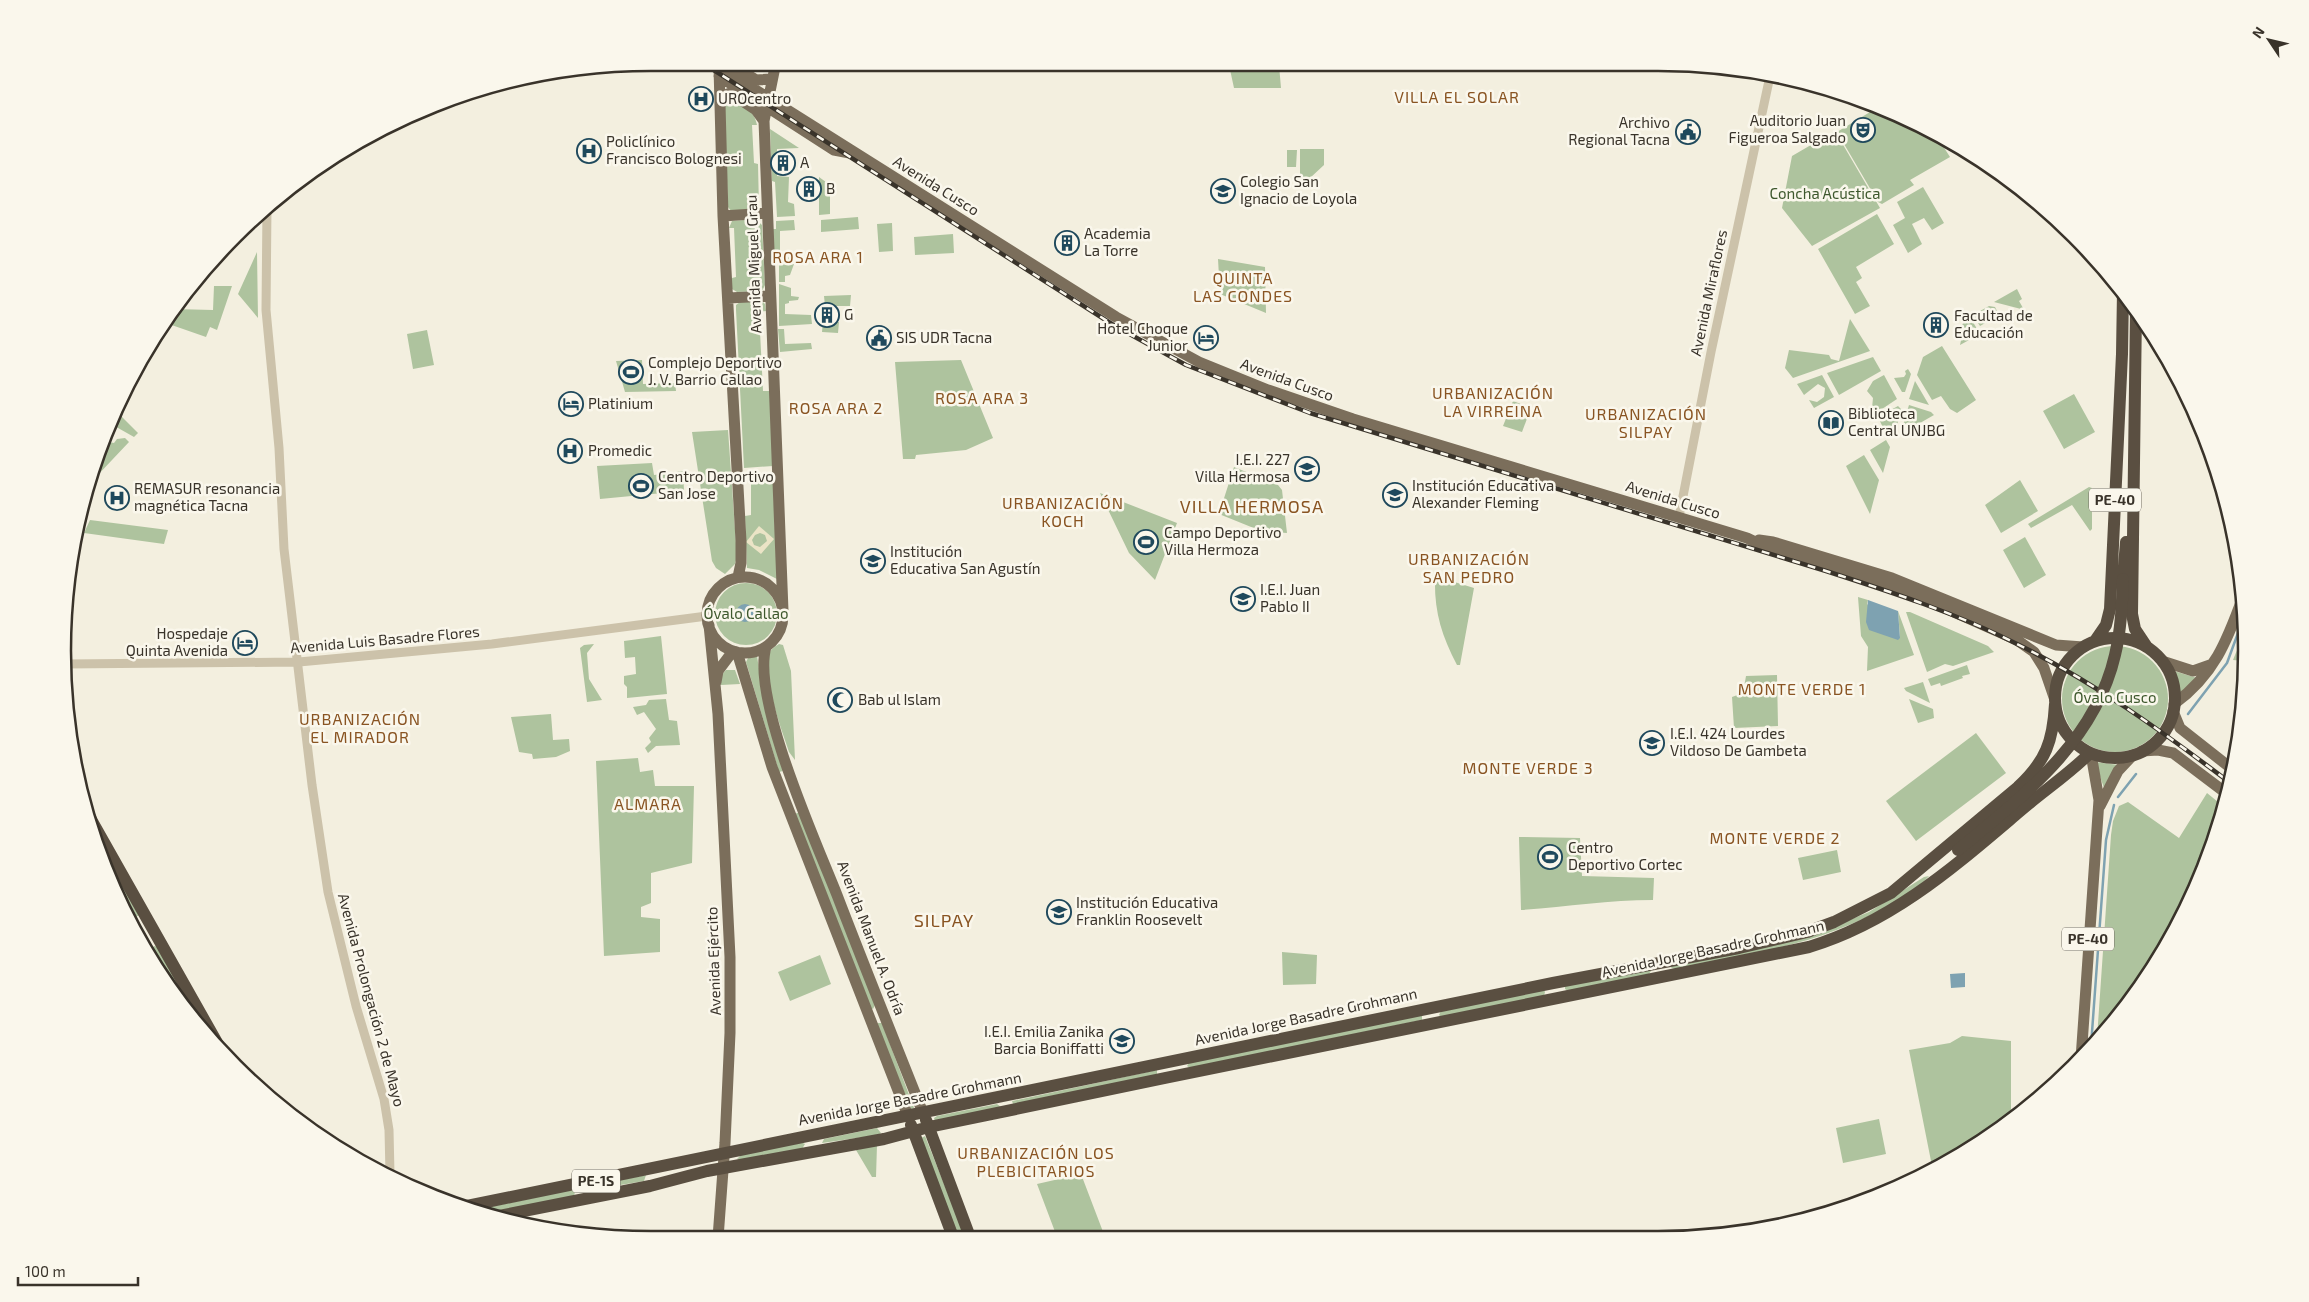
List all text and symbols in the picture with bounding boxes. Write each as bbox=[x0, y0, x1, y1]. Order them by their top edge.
north arrow bbox=[2244, 15, 2294, 65]
text: N bbox=[2248, 23, 2268, 41]
hospital icon: UROcentro bbox=[688, 86, 714, 112]
district label: VILLA EL SOLAR bbox=[1394, 87, 1520, 106]
place label: UROcentro bbox=[718, 89, 791, 107]
place label: Auditorio Juan Figueroa Salgado bbox=[1729, 111, 1846, 146]
place label: Archivo Regional Tacna bbox=[1568, 113, 1670, 148]
theatre icon: Auditorio Juan Figueroa Salgado bbox=[1850, 117, 1876, 143]
public building icon: Archivo Regional Tacna bbox=[1675, 119, 1701, 145]
place label: Policlínico Francisco Bolognesi bbox=[606, 132, 742, 167]
hospital icon: Policlínico Francisco Bolognesi bbox=[576, 138, 602, 164]
building icon: A bbox=[770, 150, 796, 176]
street label: Avenida Cusco bbox=[890, 152, 983, 219]
place label: A bbox=[800, 153, 810, 171]
place label: Colegio San Ignacio de Loyola bbox=[1240, 172, 1357, 207]
building icon: B bbox=[796, 176, 822, 202]
school or university icon: Colegio San Ignacio de Loyola bbox=[1210, 178, 1236, 204]
place label: B bbox=[826, 179, 835, 197]
park label: Concha Acústica bbox=[1770, 184, 1880, 202]
street label: Avenida Miguel Grau bbox=[742, 194, 764, 334]
place label: Academia La Torre bbox=[1084, 224, 1151, 259]
street label: Avenida Miraflores bbox=[1686, 228, 1730, 358]
building icon: Academia La Torre bbox=[1054, 230, 1080, 256]
district label: ROSA ARA 1 bbox=[772, 247, 864, 266]
district label: QUINTA LAS CONDES bbox=[1193, 268, 1293, 305]
building icon: G bbox=[814, 302, 840, 328]
place label: G bbox=[844, 305, 853, 323]
place label: Facultad de Educación bbox=[1954, 306, 2033, 341]
building icon: Facultad de Educación bbox=[1923, 312, 1949, 338]
place label: Hotel Choque Junior bbox=[1097, 319, 1188, 354]
public building icon: SIS UDR Tacna bbox=[866, 325, 892, 351]
hotel icon: Hotel Choque Junior bbox=[1193, 325, 1219, 351]
place label: SIS UDR Tacna bbox=[896, 328, 992, 346]
place label: Complejo Deportivo J. V. Barrio Callao bbox=[648, 353, 782, 388]
street label: Avenida Cusco bbox=[1238, 354, 1336, 404]
sports icon: Complejo Deportivo J. V. Barrio Callao bbox=[618, 359, 644, 385]
district label: URBANIZACIÓN LA VIRREINA bbox=[1432, 383, 1554, 420]
district label: ROSA ARA 3 bbox=[935, 388, 1029, 407]
hotel icon: Platinium bbox=[558, 391, 584, 417]
place label: Platinium bbox=[588, 394, 653, 412]
district label: ROSA ARA 2 bbox=[789, 398, 883, 417]
district label: URBANIZACIÓN SILPAY bbox=[1585, 404, 1707, 441]
place label: Biblioteca Central UNJBG bbox=[1848, 404, 1945, 439]
library icon: Biblioteca Central UNJBG bbox=[1818, 410, 1844, 436]
hospital icon: Promedic bbox=[557, 438, 583, 464]
place label: Promedic bbox=[588, 441, 652, 459]
place label: I.E.I. 227 Villa Hermosa bbox=[1195, 450, 1290, 485]
school or university icon: I.E.I. 227 Villa Hermosa bbox=[1294, 456, 1320, 482]
place label: Centro Deportivo San Jose bbox=[658, 467, 774, 502]
sports icon: Centro Deportivo San Jose bbox=[628, 473, 654, 499]
place label: Institución Educativa Alexander Fleming bbox=[1412, 476, 1554, 511]
street label: Avenida Cusco bbox=[1624, 476, 1723, 522]
place label: REMASUR resonancia magnética Tacna bbox=[134, 479, 280, 514]
school or university icon: Institución Educativa Alexander Fleming bbox=[1382, 482, 1408, 508]
hospital icon: REMASUR resonancia magnética Tacna bbox=[104, 485, 130, 511]
road number: PE-40 bbox=[2089, 488, 2141, 512]
district label: URBANIZACIÓN KOCH bbox=[1002, 493, 1124, 530]
district label: VILLA HERMOSA bbox=[1180, 495, 1324, 517]
place label: Campo Deportivo Villa Hermoza bbox=[1164, 523, 1282, 558]
sports icon: Campo Deportivo Villa Hermoza bbox=[1133, 529, 1159, 555]
place label: Institución Educativa San Agustín bbox=[890, 542, 1040, 577]
school or university icon: Institución Educativa San Agustín bbox=[860, 548, 886, 574]
district label: URBANIZACIÓN SAN PEDRO bbox=[1408, 549, 1530, 586]
place label: I.E.I. Juan Pablo II bbox=[1260, 580, 1320, 615]
school or university icon: I.E.I. Juan Pablo II bbox=[1230, 586, 1256, 612]
park label: Óvalo Callao bbox=[704, 604, 788, 622]
street label: Avenida Luis Basadre Flores bbox=[289, 622, 480, 656]
place label: Hospedaje Quinta Avenida bbox=[126, 624, 228, 660]
hotel icon: Hospedaje Quinta Avenida bbox=[232, 630, 258, 656]
district label: MONTE VERDE 1 bbox=[1738, 679, 1866, 698]
mosque icon: Bab ul Islam bbox=[827, 687, 853, 713]
park label: Óvalo Cusco bbox=[2074, 688, 2156, 706]
place label: Bab ul Islam bbox=[858, 690, 941, 708]
district label: URBANIZACIÓN EL MIRADOR bbox=[299, 709, 421, 746]
place label: I.E.I. 424 Lourdes Vildoso De Gambeta bbox=[1670, 724, 1807, 759]
school or university icon: I.E.I. 424 Lourdes Vildoso De Gambeta bbox=[1639, 730, 1665, 756]
district label: MONTE VERDE 3 bbox=[1462, 758, 1594, 777]
district label: ALMARA bbox=[614, 794, 682, 813]
district label: MONTE VERDE 2 bbox=[1709, 828, 1841, 847]
place label: Centro Deportivo Cortec bbox=[1568, 838, 1683, 873]
sports icon: Centro Deportivo Cortec bbox=[1537, 844, 1563, 870]
street label: Avenida Manuel A. Odría bbox=[834, 858, 910, 1017]
street label: Avenida Prolongación 2 de Mayo bbox=[335, 891, 409, 1108]
place label: Institución Educativa Franklin Roosevelt bbox=[1076, 893, 1218, 928]
school or university icon: Institución Educativa Franklin Roosevelt bbox=[1046, 899, 1072, 925]
street label: Avenida Ejército bbox=[702, 906, 725, 1016]
district label: SILPAY bbox=[914, 909, 974, 931]
street label: Avenida Jorge Basadre Grohmann bbox=[1600, 916, 1826, 980]
road number: PE-40 bbox=[2062, 928, 2114, 951]
street label: Avenida Jorge Basadre Grohmann bbox=[1193, 984, 1419, 1048]
place label: I.E.I. Emilia Zanika Barcia Boniffatti bbox=[984, 1022, 1104, 1057]
school or university icon: I.E.I. Emilia Zanika Barcia Boniffatti bbox=[1109, 1028, 1135, 1054]
street label: Avenida Jorge Basadre Grohmann bbox=[797, 1068, 1023, 1129]
district label: URBANIZACIÓN LOS PLEBICITARIOS bbox=[957, 1143, 1115, 1180]
road number: PE-1S bbox=[572, 1170, 620, 1192]
scale bar bbox=[18, 1254, 138, 1286]
text: 100 m bbox=[25, 1262, 66, 1280]

